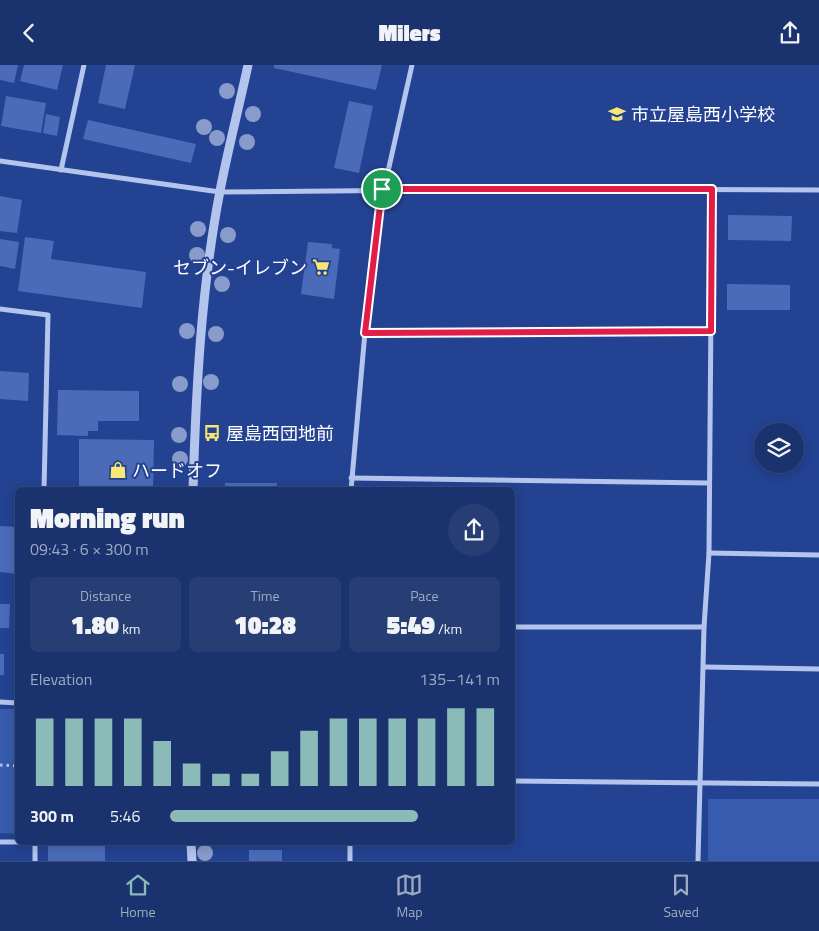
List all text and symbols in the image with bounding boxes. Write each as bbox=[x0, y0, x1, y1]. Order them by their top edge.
text: Milers bbox=[378, 16, 441, 50]
icon: back bbox=[15, 19, 43, 47]
icon: share bbox=[776, 19, 804, 47]
place label: 市立屋島西小学校 bbox=[631, 101, 775, 128]
school or university icon: 市立屋島西小学校 bbox=[607, 104, 627, 124]
pin bbox=[361, 168, 403, 210]
icon: arrive bbox=[368, 175, 396, 203]
place label: セブン-イレブン bbox=[173, 254, 307, 281]
supermarket icon: セブン-イレブン bbox=[311, 257, 331, 277]
place label: 屋島西団地前 bbox=[226, 420, 334, 447]
bus stop icon: 屋島西団地前 bbox=[202, 423, 222, 443]
map controls bbox=[754, 423, 804, 473]
button: layers bbox=[754, 423, 804, 473]
place label: ハードオフ bbox=[132, 457, 222, 484]
shop icon: ハードオフ bbox=[108, 460, 128, 480]
text: Morning run bbox=[30, 496, 185, 539]
button: share bbox=[448, 504, 500, 556]
text: 09:43 · 6 × 300 m bbox=[30, 537, 149, 561]
text: Distance bbox=[80, 585, 131, 606]
text: Time bbox=[250, 585, 280, 606]
text: Pace bbox=[410, 585, 438, 606]
text: 1.80 bbox=[71, 606, 119, 644]
text: 10:28 bbox=[234, 606, 296, 644]
text: 5:49 bbox=[386, 606, 435, 644]
text: km bbox=[119, 618, 141, 639]
text: /km bbox=[435, 618, 462, 639]
text: Elevation bbox=[30, 667, 92, 691]
text: 135–141 m bbox=[419, 667, 500, 691]
text: 300 m bbox=[30, 804, 74, 828]
text: 5:46 bbox=[110, 804, 140, 828]
tab: Home bbox=[120, 871, 156, 922]
tab: Map bbox=[395, 871, 423, 922]
tab: Saved bbox=[663, 871, 699, 922]

